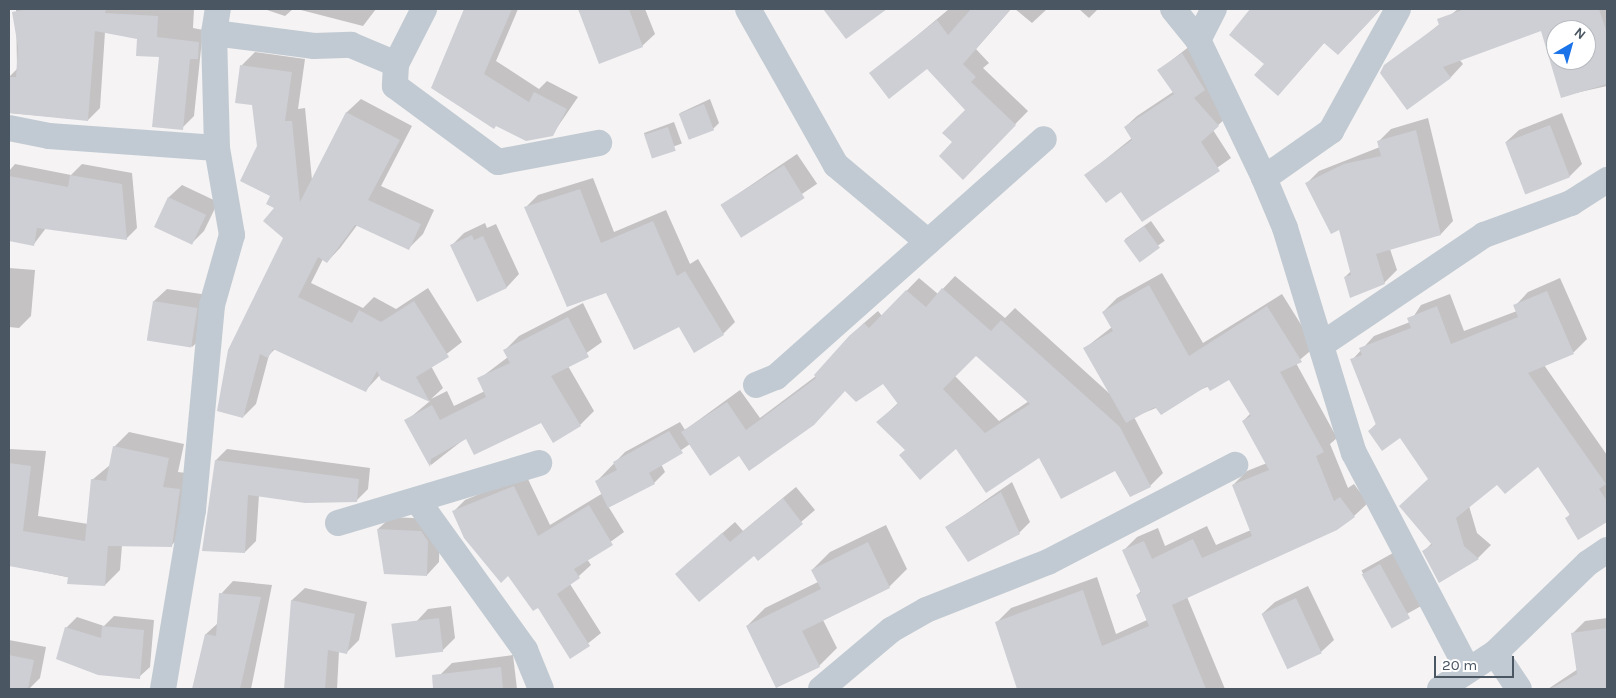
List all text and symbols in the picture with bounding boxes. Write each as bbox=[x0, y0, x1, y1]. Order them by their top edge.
north arrow bbox=[1546, 20, 1596, 70]
text: N bbox=[1571, 24, 1589, 43]
scale bar bbox=[1436, 646, 1516, 678]
text: 20 m bbox=[1442, 656, 1477, 674]

